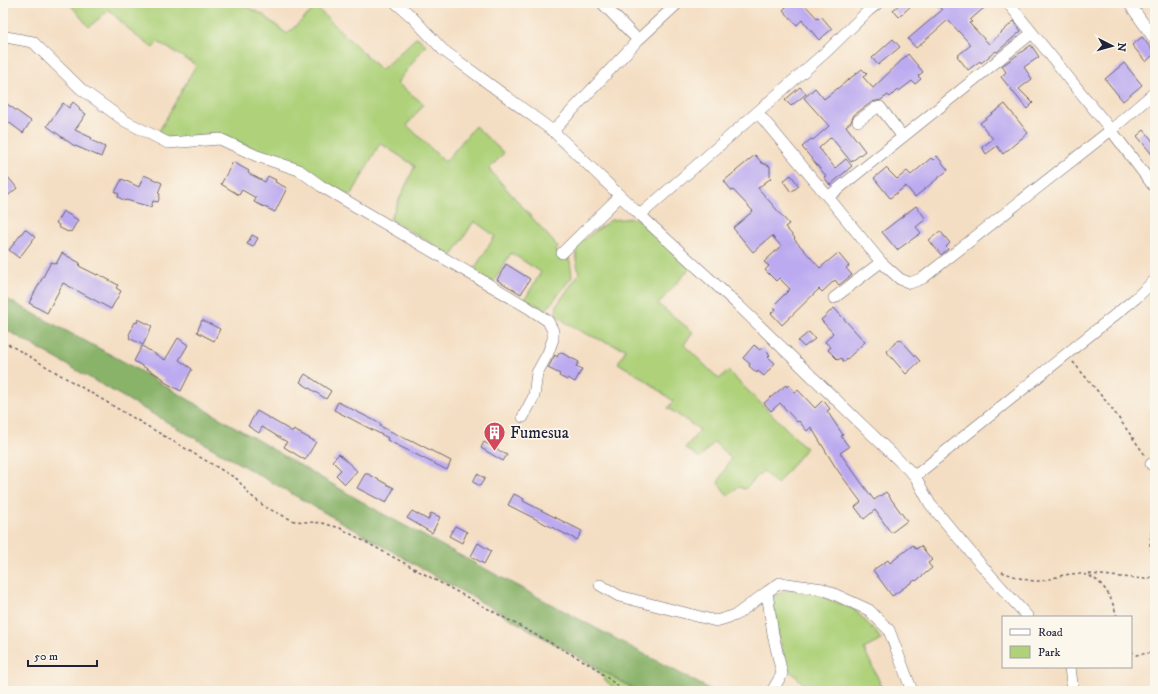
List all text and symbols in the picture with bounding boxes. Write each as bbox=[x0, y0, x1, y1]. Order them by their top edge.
north arrow bbox=[1092, 26, 1132, 66]
text: N bbox=[1114, 42, 1128, 52]
building icon: Fumesua bbox=[481, 419, 507, 452]
place label: Fumesua bbox=[510, 422, 570, 444]
legend bbox=[1002, 616, 1132, 668]
text: Road bbox=[1038, 625, 1063, 640]
scale bar bbox=[28, 642, 97, 668]
text: Park bbox=[1038, 645, 1060, 660]
text: 50 m bbox=[34, 649, 58, 664]

